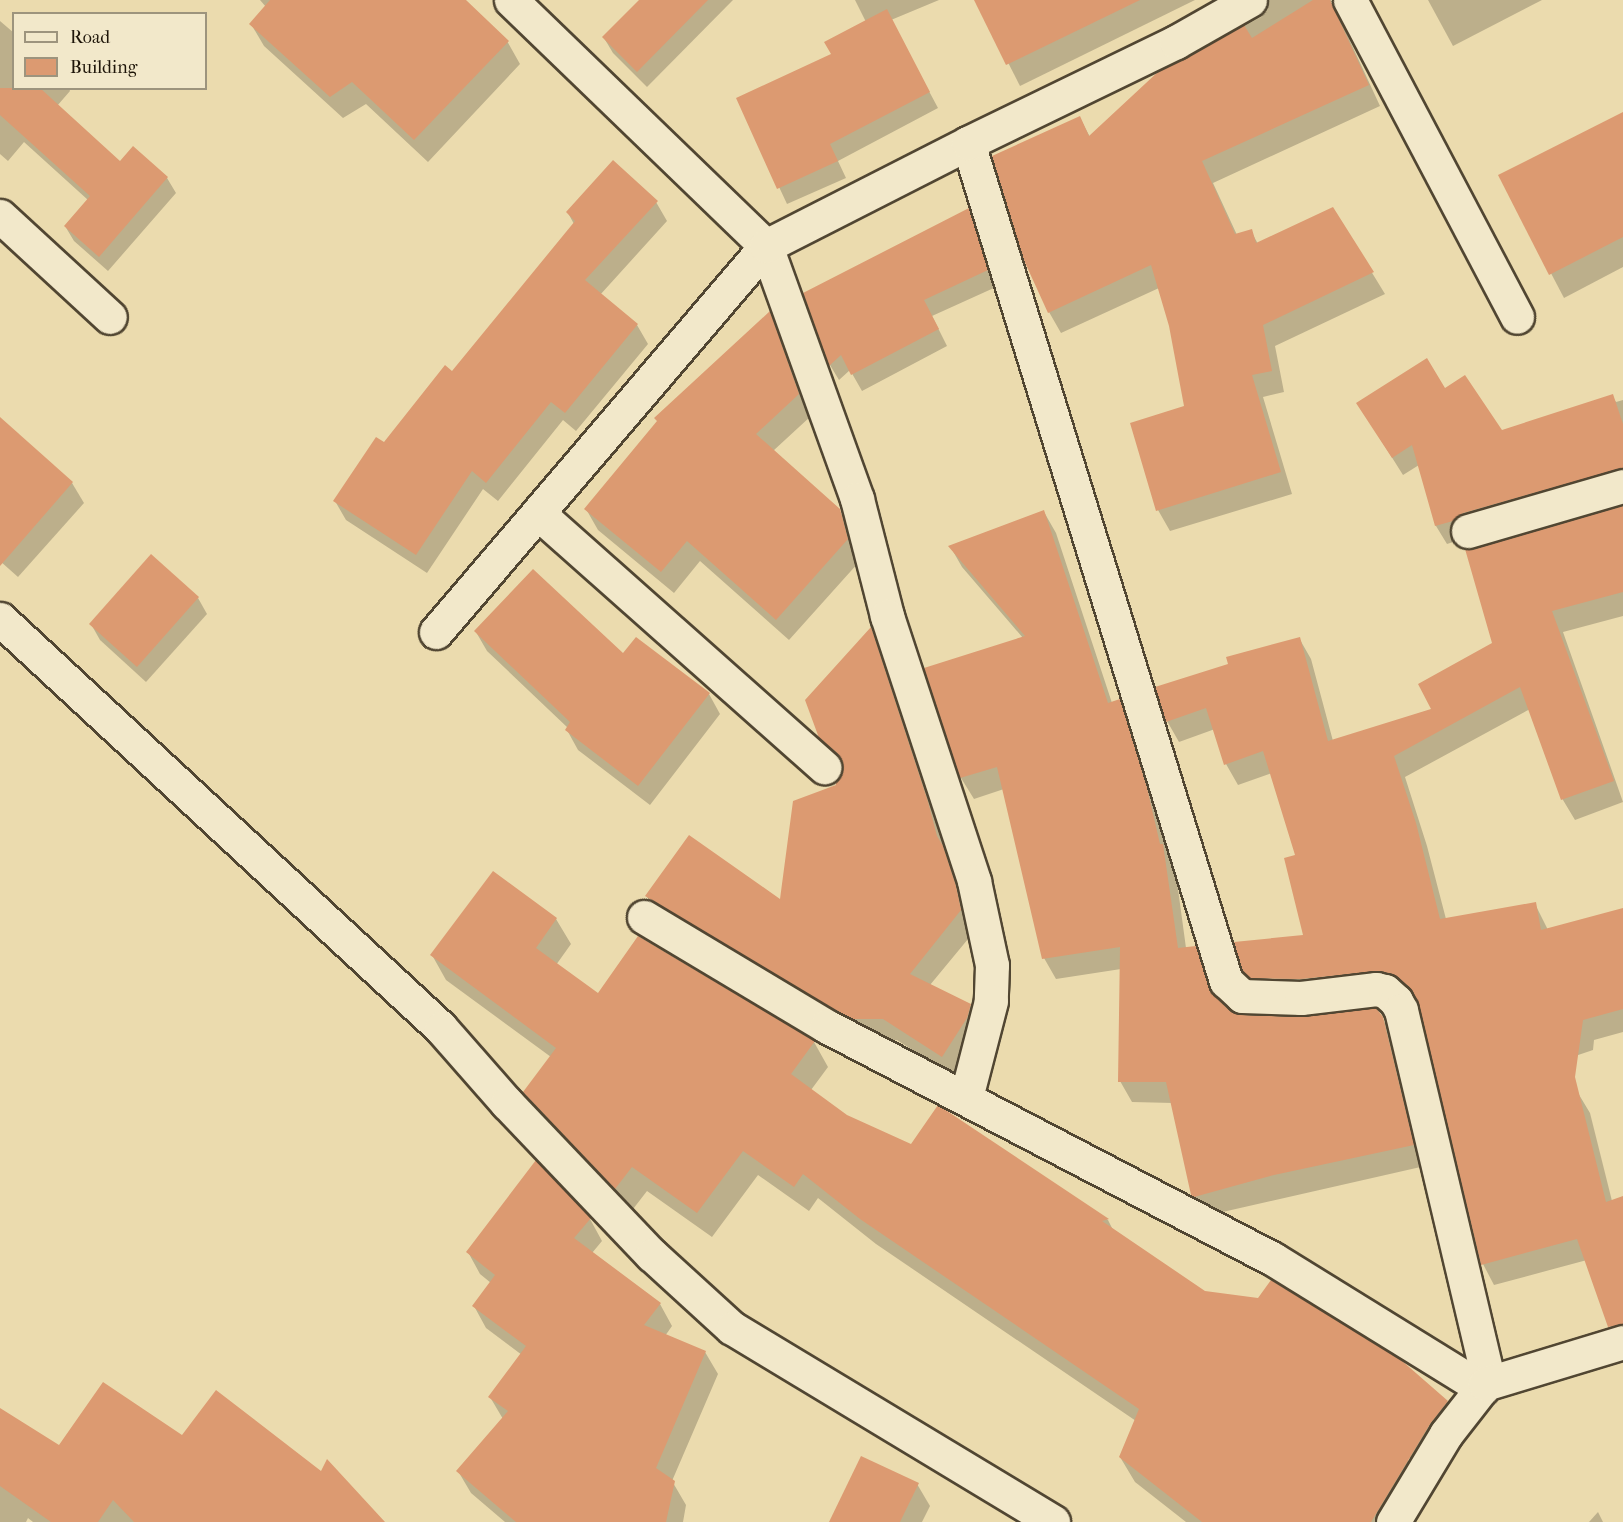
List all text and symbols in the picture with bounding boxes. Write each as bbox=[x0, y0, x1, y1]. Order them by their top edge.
legend bbox=[12, 12, 207, 90]
text: Road bbox=[70, 27, 110, 48]
text: Building bbox=[70, 57, 137, 78]

